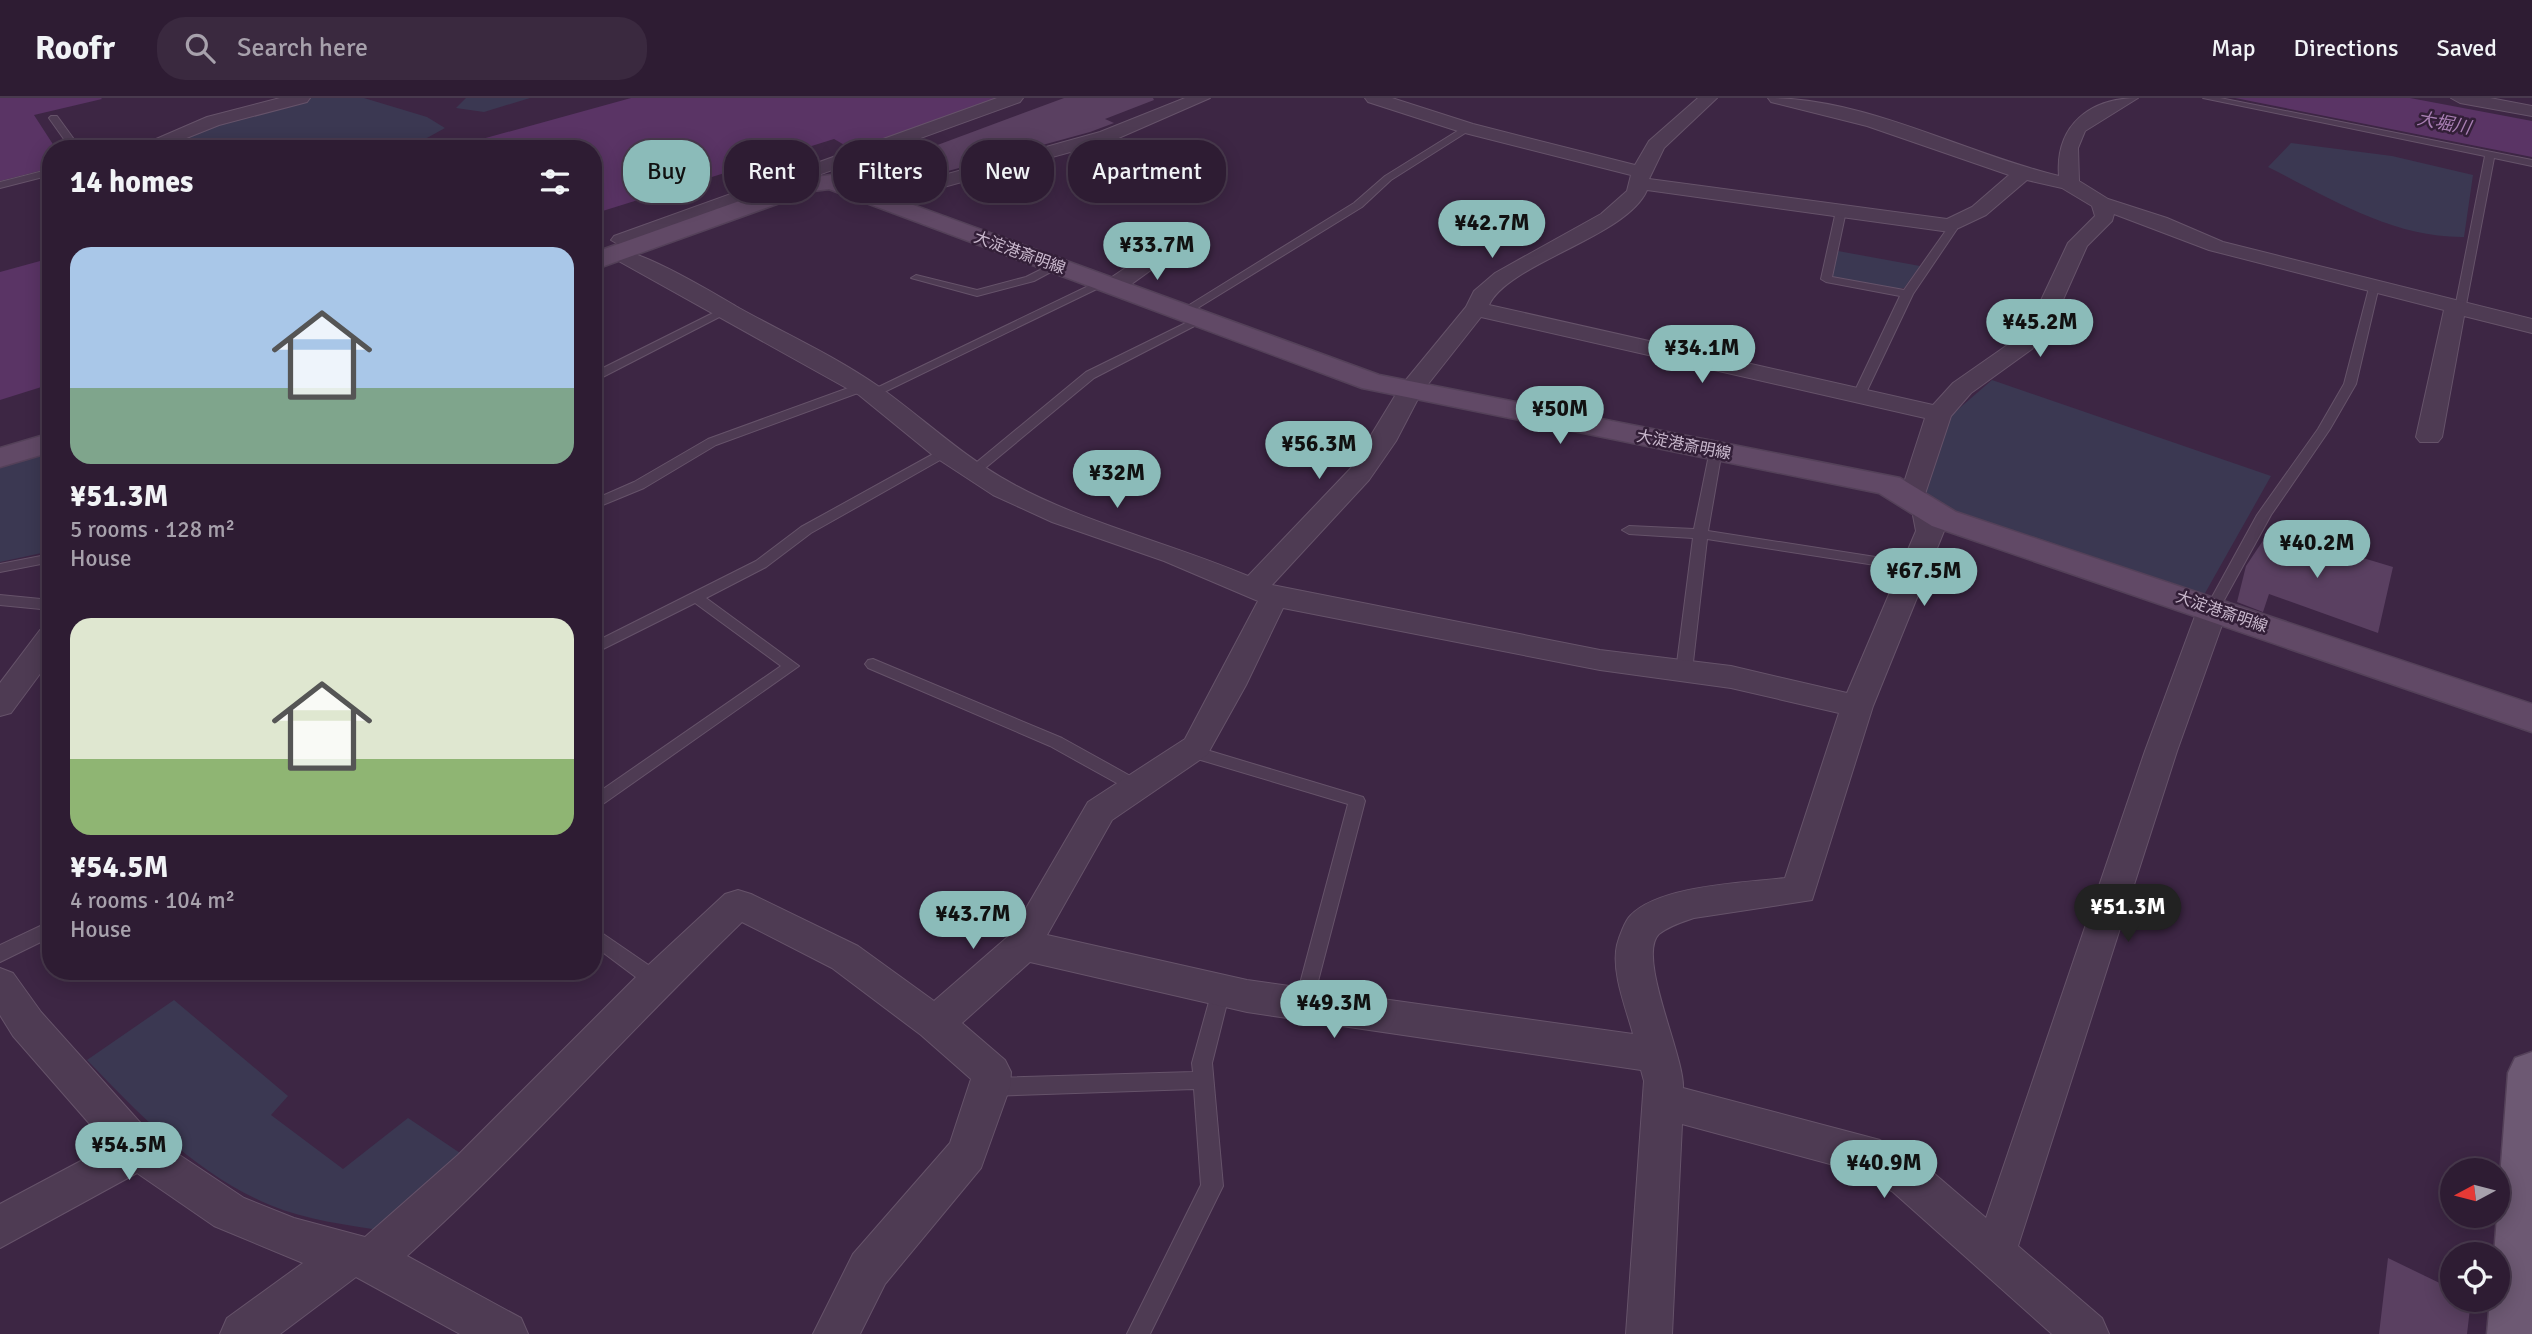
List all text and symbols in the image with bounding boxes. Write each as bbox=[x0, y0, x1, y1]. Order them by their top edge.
search box bbox=[157, 17, 647, 80]
text: Roofr bbox=[35, 28, 115, 69]
icon: search bbox=[181, 29, 219, 67]
text: Search here bbox=[237, 32, 368, 64]
text: Map bbox=[2211, 33, 2256, 63]
text: Directions bbox=[2294, 33, 2399, 63]
text: Saved bbox=[2437, 33, 2497, 63]
water label: 大堀川 bbox=[2415, 107, 2475, 139]
chip: Buy bbox=[623, 140, 710, 203]
chip: Rent bbox=[724, 140, 819, 203]
chip: Filters bbox=[833, 140, 947, 203]
chip: New bbox=[961, 140, 1054, 203]
chip: Apartment bbox=[1068, 140, 1226, 203]
icon: filters bbox=[536, 163, 574, 201]
text: 14 homes bbox=[70, 164, 193, 201]
pin: ¥42.7M bbox=[1435, 200, 1549, 260]
text: ¥42.7M bbox=[1454, 208, 1530, 237]
pin: ¥33.7M bbox=[1100, 222, 1214, 282]
street label: 大淀港斎明線 bbox=[971, 227, 1068, 279]
text: ¥33.7M bbox=[1119, 230, 1195, 259]
icon: home bbox=[259, 292, 385, 418]
pin: ¥45.2M bbox=[1983, 300, 2097, 359]
text: ¥45.2M bbox=[2002, 307, 2078, 336]
pin: ¥34.1M bbox=[1645, 326, 1759, 385]
text: ¥34.1M bbox=[1664, 333, 1740, 362]
pin: ¥50M bbox=[1519, 386, 1601, 446]
text: ¥50M bbox=[1532, 394, 1588, 423]
pin: ¥56.3M bbox=[1262, 422, 1376, 481]
street label: 大淀港斎明線 bbox=[1635, 426, 1733, 464]
text: ¥56.3M bbox=[1281, 429, 1357, 458]
pin: ¥32M bbox=[1076, 450, 1158, 510]
text: ¥32M bbox=[1089, 458, 1145, 487]
text: ¥51.3M bbox=[70, 478, 168, 515]
text: 5 rooms · 128 m² bbox=[70, 515, 235, 544]
pin: ¥40.2M bbox=[2260, 520, 2374, 580]
text: ¥40.2M bbox=[2279, 528, 2355, 557]
text: House bbox=[70, 544, 132, 573]
pin: ¥67.5M bbox=[1867, 548, 1981, 608]
text: ¥67.5M bbox=[1886, 556, 1962, 585]
street label: 大淀港斎明線 bbox=[2173, 587, 2270, 637]
icon: home bbox=[259, 663, 385, 789]
text: ¥54.5M bbox=[70, 849, 168, 886]
pin: ¥51.3M bbox=[2071, 884, 2185, 944]
text: 4 rooms · 104 m² bbox=[70, 886, 235, 915]
pin: ¥43.7M bbox=[916, 892, 1030, 951]
text: ¥51.3M bbox=[2090, 892, 2166, 921]
text: ¥43.7M bbox=[935, 899, 1011, 928]
text: House bbox=[70, 915, 132, 944]
pin: ¥49.3M bbox=[1277, 981, 1391, 1040]
text: ¥49.3M bbox=[1296, 988, 1372, 1017]
pin: ¥54.5M bbox=[72, 1122, 186, 1182]
text: ¥54.5M bbox=[91, 1130, 167, 1159]
pin: ¥40.9M bbox=[1827, 1140, 1941, 1200]
text: ¥40.9M bbox=[1846, 1148, 1922, 1177]
north arrow bbox=[2440, 1158, 2510, 1228]
map controls bbox=[2440, 1158, 2510, 1312]
button: locate bbox=[2440, 1242, 2510, 1312]

